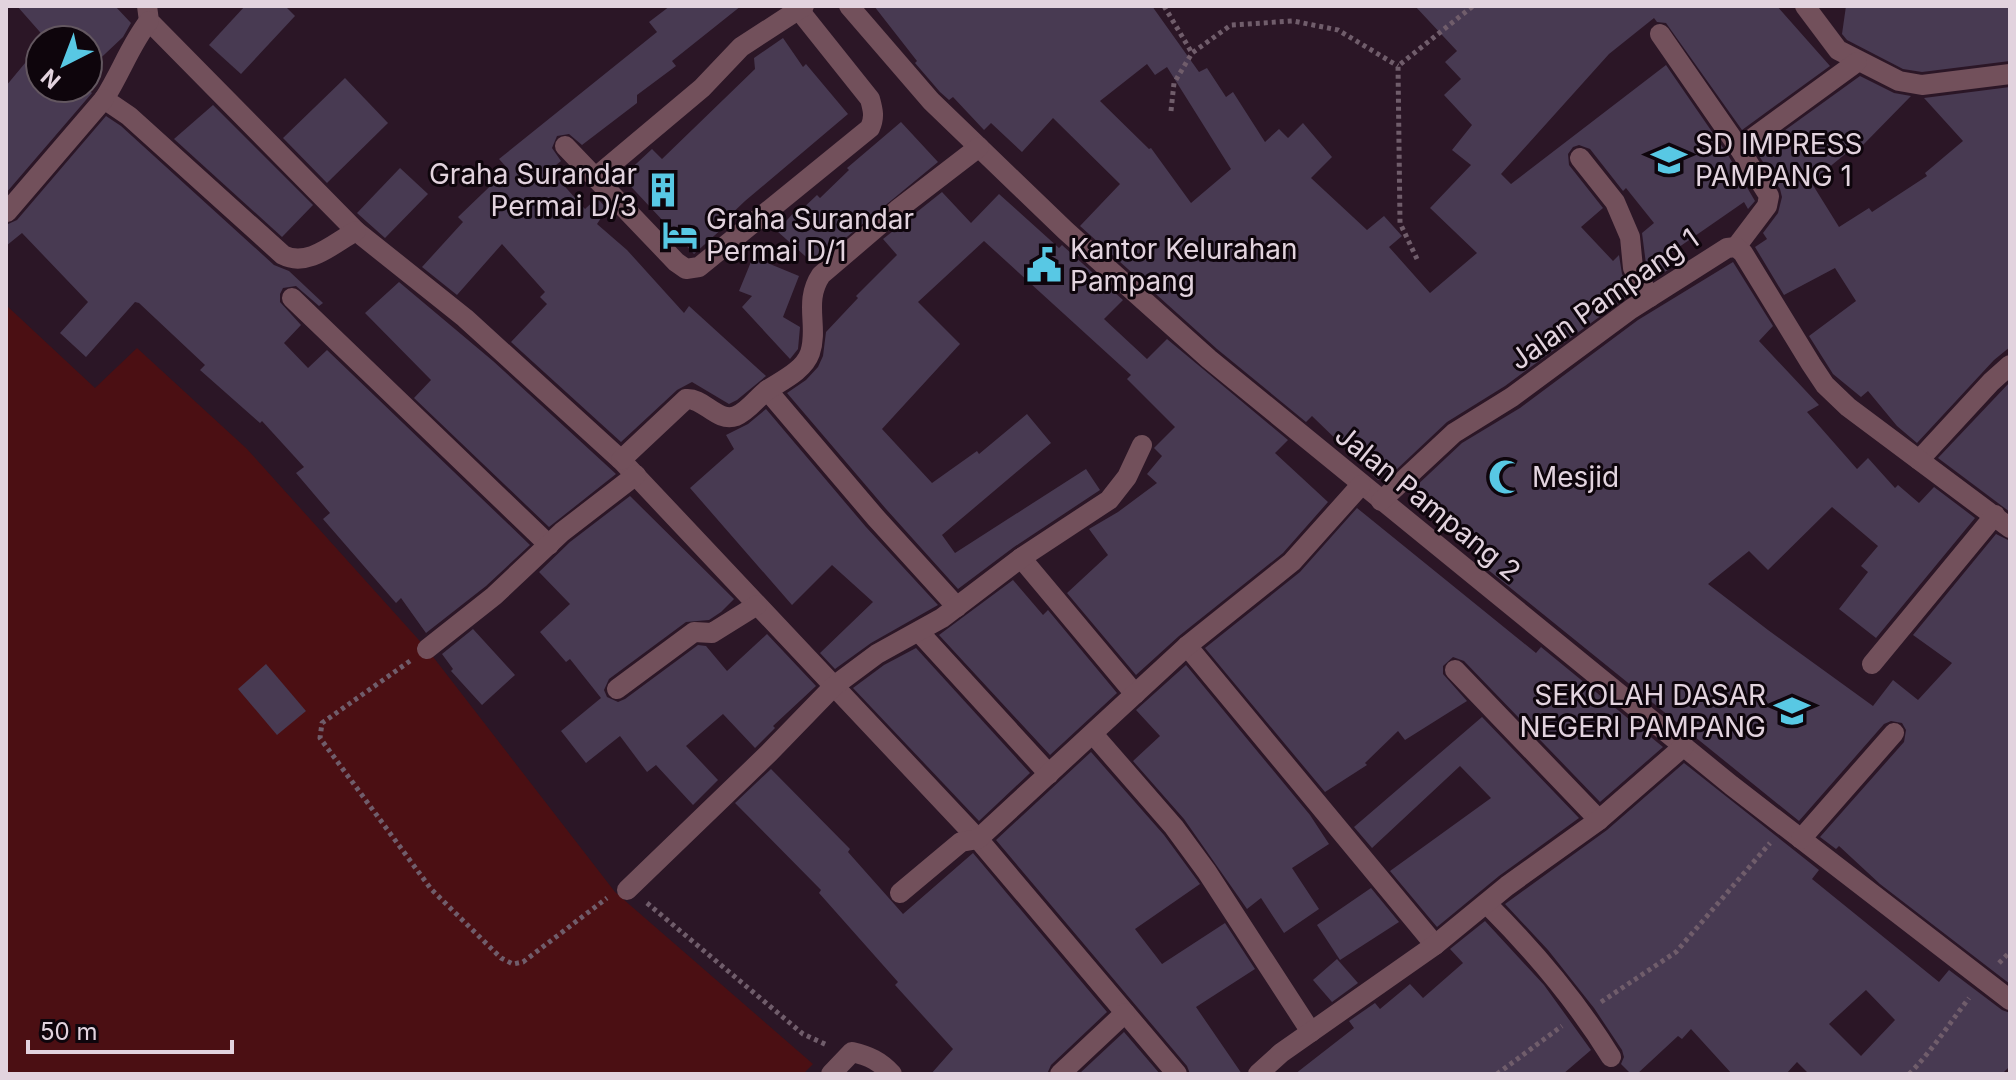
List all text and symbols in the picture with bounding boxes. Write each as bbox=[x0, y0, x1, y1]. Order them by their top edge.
north arrow bbox=[24, 24, 104, 104]
text: N bbox=[36, 64, 66, 94]
place label: SD IMPRESS PAMPANG 1 bbox=[1695, 127, 1863, 193]
school or university icon: SD IMPRESS PAMPANG 1 bbox=[1650, 141, 1688, 179]
place label: Graha Surandar Permai D/3 bbox=[429, 157, 637, 223]
building icon: Graha Surandar Permai D/3 bbox=[644, 171, 682, 209]
place label: Graha Surandar Permai D/1 bbox=[706, 202, 914, 268]
hotel icon: Graha Surandar Permai D/1 bbox=[661, 216, 699, 254]
street label: Jalan Pampang 1 bbox=[1503, 221, 1705, 377]
place label: Kantor Kelurahan Pampang bbox=[1070, 232, 1298, 298]
public building icon: Kantor Kelurahan Pampang bbox=[1025, 246, 1063, 284]
street label: Jalan Pampang 2 bbox=[1328, 418, 1528, 588]
mosque icon: Mesjid bbox=[1487, 458, 1525, 496]
place label: Mesjid bbox=[1532, 460, 1619, 494]
place label: SEKOLAH DASAR NEGERI PAMPANG bbox=[1519, 678, 1766, 744]
school or university icon: SEKOLAH DASAR NEGERI PAMPANG bbox=[1773, 692, 1811, 730]
scale bar bbox=[28, 1004, 232, 1054]
text: 50 m bbox=[40, 1017, 98, 1046]

